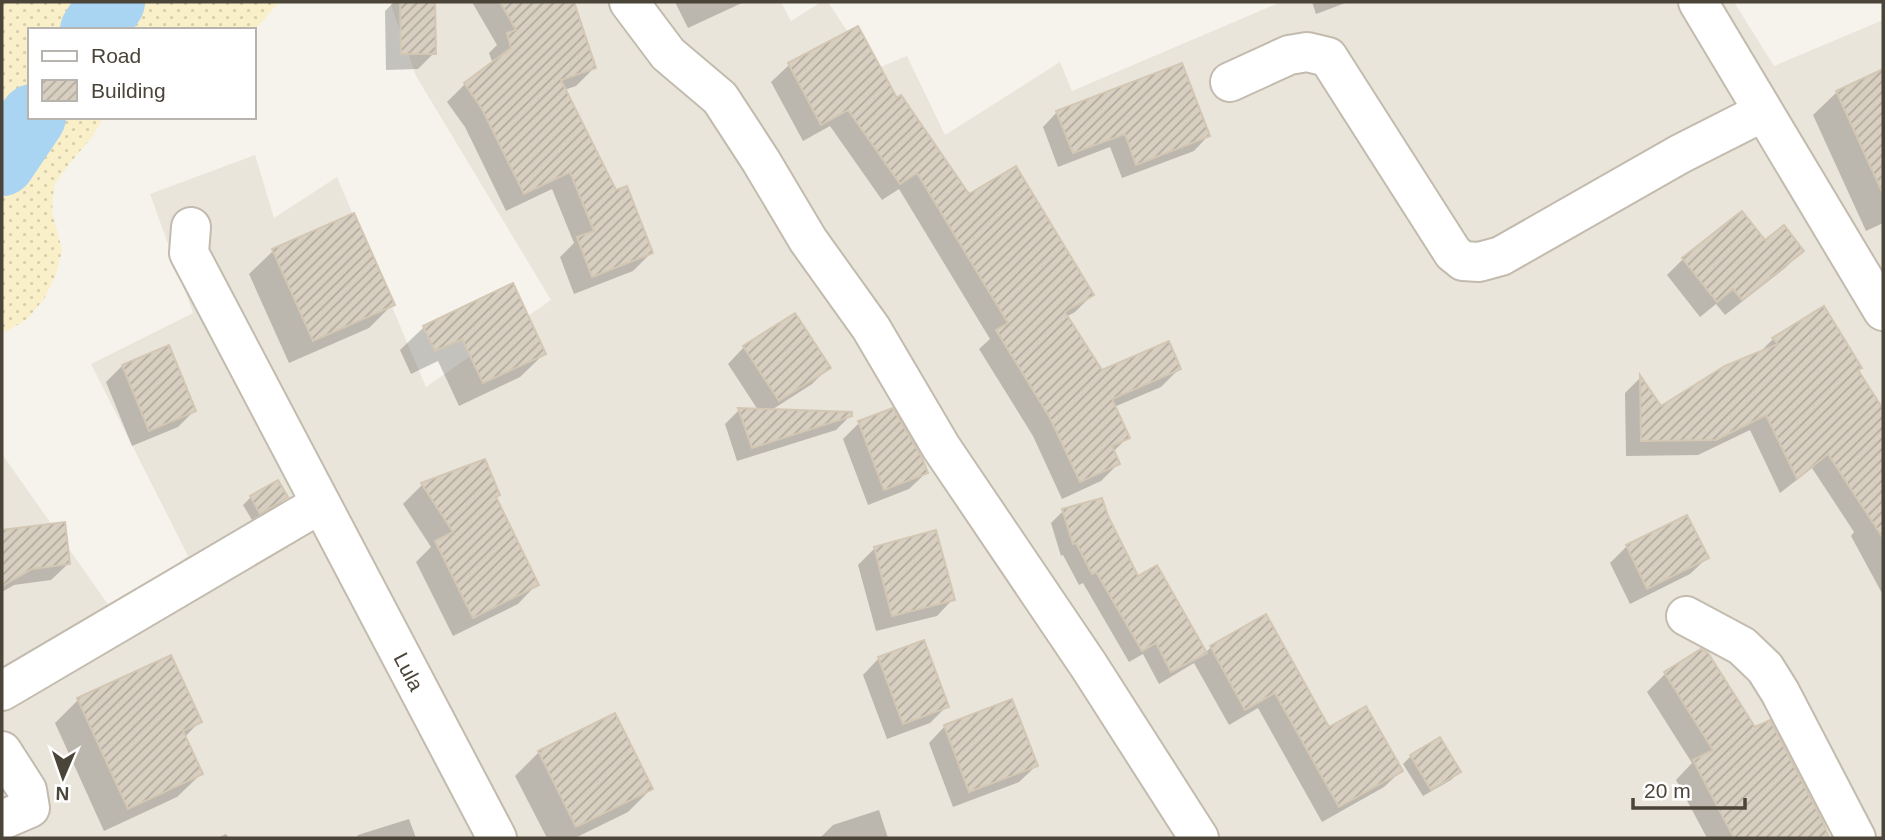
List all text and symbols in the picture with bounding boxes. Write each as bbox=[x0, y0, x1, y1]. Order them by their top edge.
legend bbox=[28, 28, 256, 119]
text: Road bbox=[91, 44, 141, 67]
text: Building bbox=[91, 79, 166, 102]
street label: Lula bbox=[390, 649, 429, 695]
north arrow bbox=[28, 742, 98, 812]
scale bar bbox=[1633, 766, 1745, 810]
text: 20 m bbox=[1644, 779, 1691, 802]
text: N bbox=[55, 783, 70, 804]

